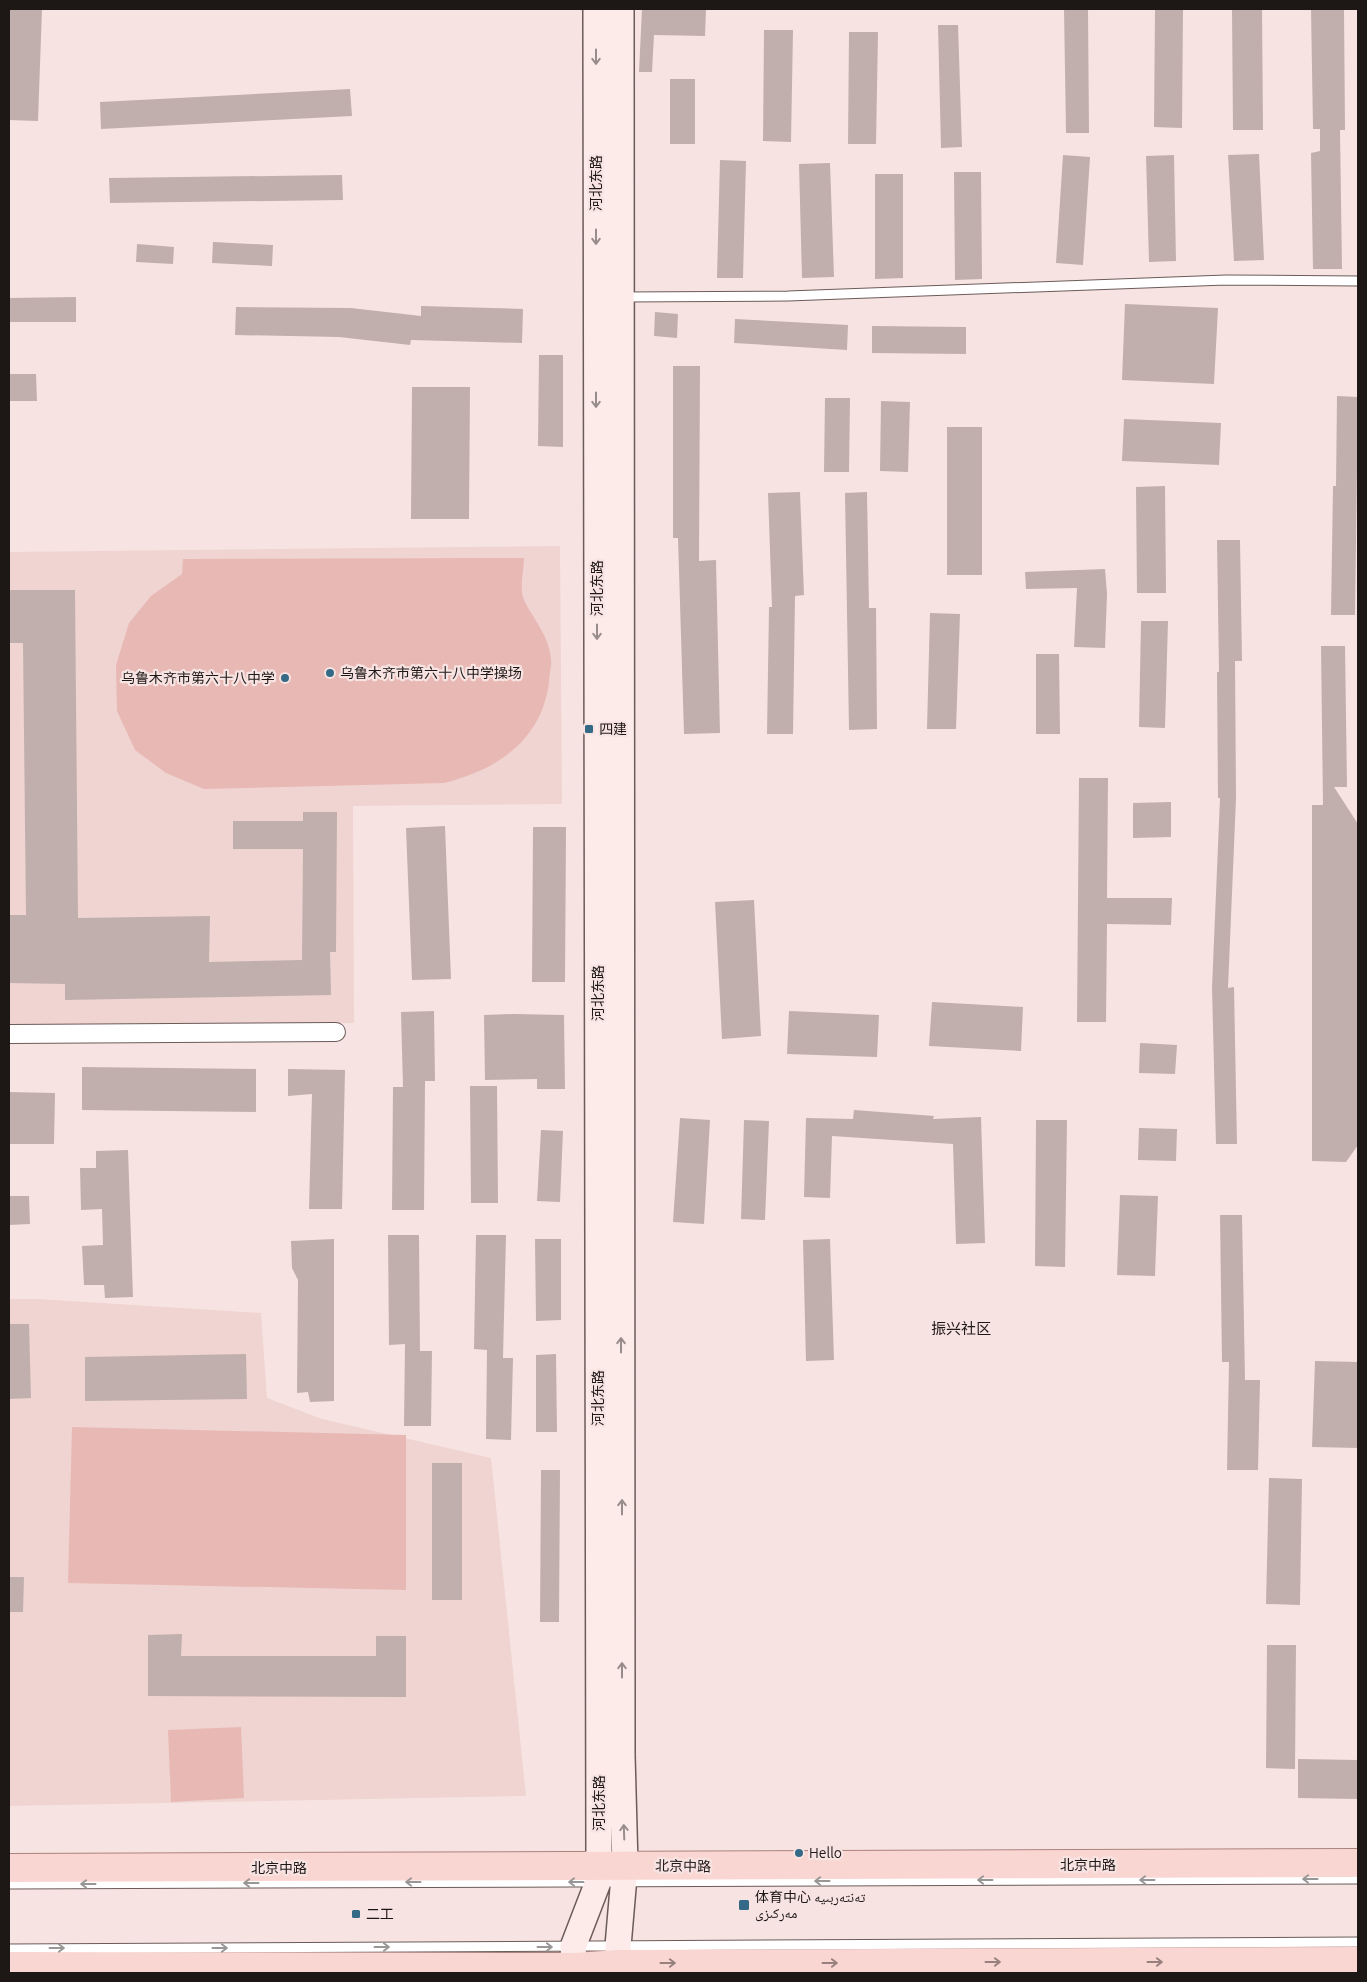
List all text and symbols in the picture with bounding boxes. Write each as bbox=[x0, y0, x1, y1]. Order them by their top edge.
one-way arrow bbox=[591, 49, 601, 65]
street label: 河北东路 bbox=[588, 155, 604, 211]
one-way arrow bbox=[591, 229, 601, 245]
one-way arrow bbox=[591, 392, 601, 408]
street label: 河北东路 bbox=[589, 560, 605, 616]
one-way arrow bbox=[592, 624, 602, 640]
place label: 乌鲁木齐市第六十八中学操场 bbox=[340, 665, 522, 681]
marker: 乌鲁木齐市第六十八中学操场 bbox=[324, 667, 336, 679]
place label: 乌鲁木齐市第六十八中学 bbox=[121, 670, 275, 686]
marker: 乌鲁木齐市第六十八中学 bbox=[279, 672, 291, 684]
place label: 四建 bbox=[599, 721, 627, 737]
marker: 四建 bbox=[583, 723, 595, 735]
street label: 河北东路 bbox=[590, 965, 606, 1021]
district label: 振兴社区 bbox=[931, 1320, 991, 1337]
one-way arrow bbox=[616, 1337, 626, 1354]
street label: 河北东路 bbox=[590, 1370, 606, 1426]
one-way arrow bbox=[617, 1500, 627, 1516]
one-way arrow bbox=[617, 1662, 627, 1678]
street label: 河北东路 bbox=[591, 1775, 607, 1831]
one-way arrow bbox=[620, 1825, 629, 1841]
place label: Hello bbox=[809, 1845, 842, 1861]
marker: Hello bbox=[793, 1847, 805, 1859]
street label: 北京中路 bbox=[1060, 1857, 1116, 1873]
street label: 北京中路 bbox=[655, 1858, 711, 1874]
street label: 北京中路 bbox=[251, 1860, 307, 1876]
one-way arrow bbox=[1302, 1874, 1318, 1884]
one-way arrow bbox=[977, 1875, 993, 1885]
one-way arrow bbox=[1139, 1875, 1156, 1885]
one-way arrow bbox=[814, 1876, 830, 1886]
one-way arrow bbox=[406, 1877, 422, 1887]
one-way arrow bbox=[568, 1877, 584, 1887]
one-way arrow bbox=[243, 1878, 260, 1888]
one-way arrow bbox=[81, 1879, 97, 1889]
place label: 体育中心 تەنتەربىيە مەركىزى bbox=[755, 1889, 865, 1922]
marker: 体育中心 تەنتەربىيە مەركىزى bbox=[737, 1898, 751, 1912]
place label: 二工 bbox=[366, 1906, 394, 1922]
marker: 二工 bbox=[350, 1908, 362, 1920]
one-way arrow bbox=[374, 1942, 390, 1952]
one-way arrow bbox=[536, 1942, 553, 1952]
one-way arrow bbox=[49, 1943, 65, 1953]
one-way arrow bbox=[212, 1943, 228, 1953]
one-way arrow bbox=[984, 1957, 1001, 1967]
one-way arrow bbox=[1147, 1957, 1163, 1967]
one-way arrow bbox=[660, 1958, 676, 1968]
one-way arrow bbox=[822, 1958, 838, 1968]

